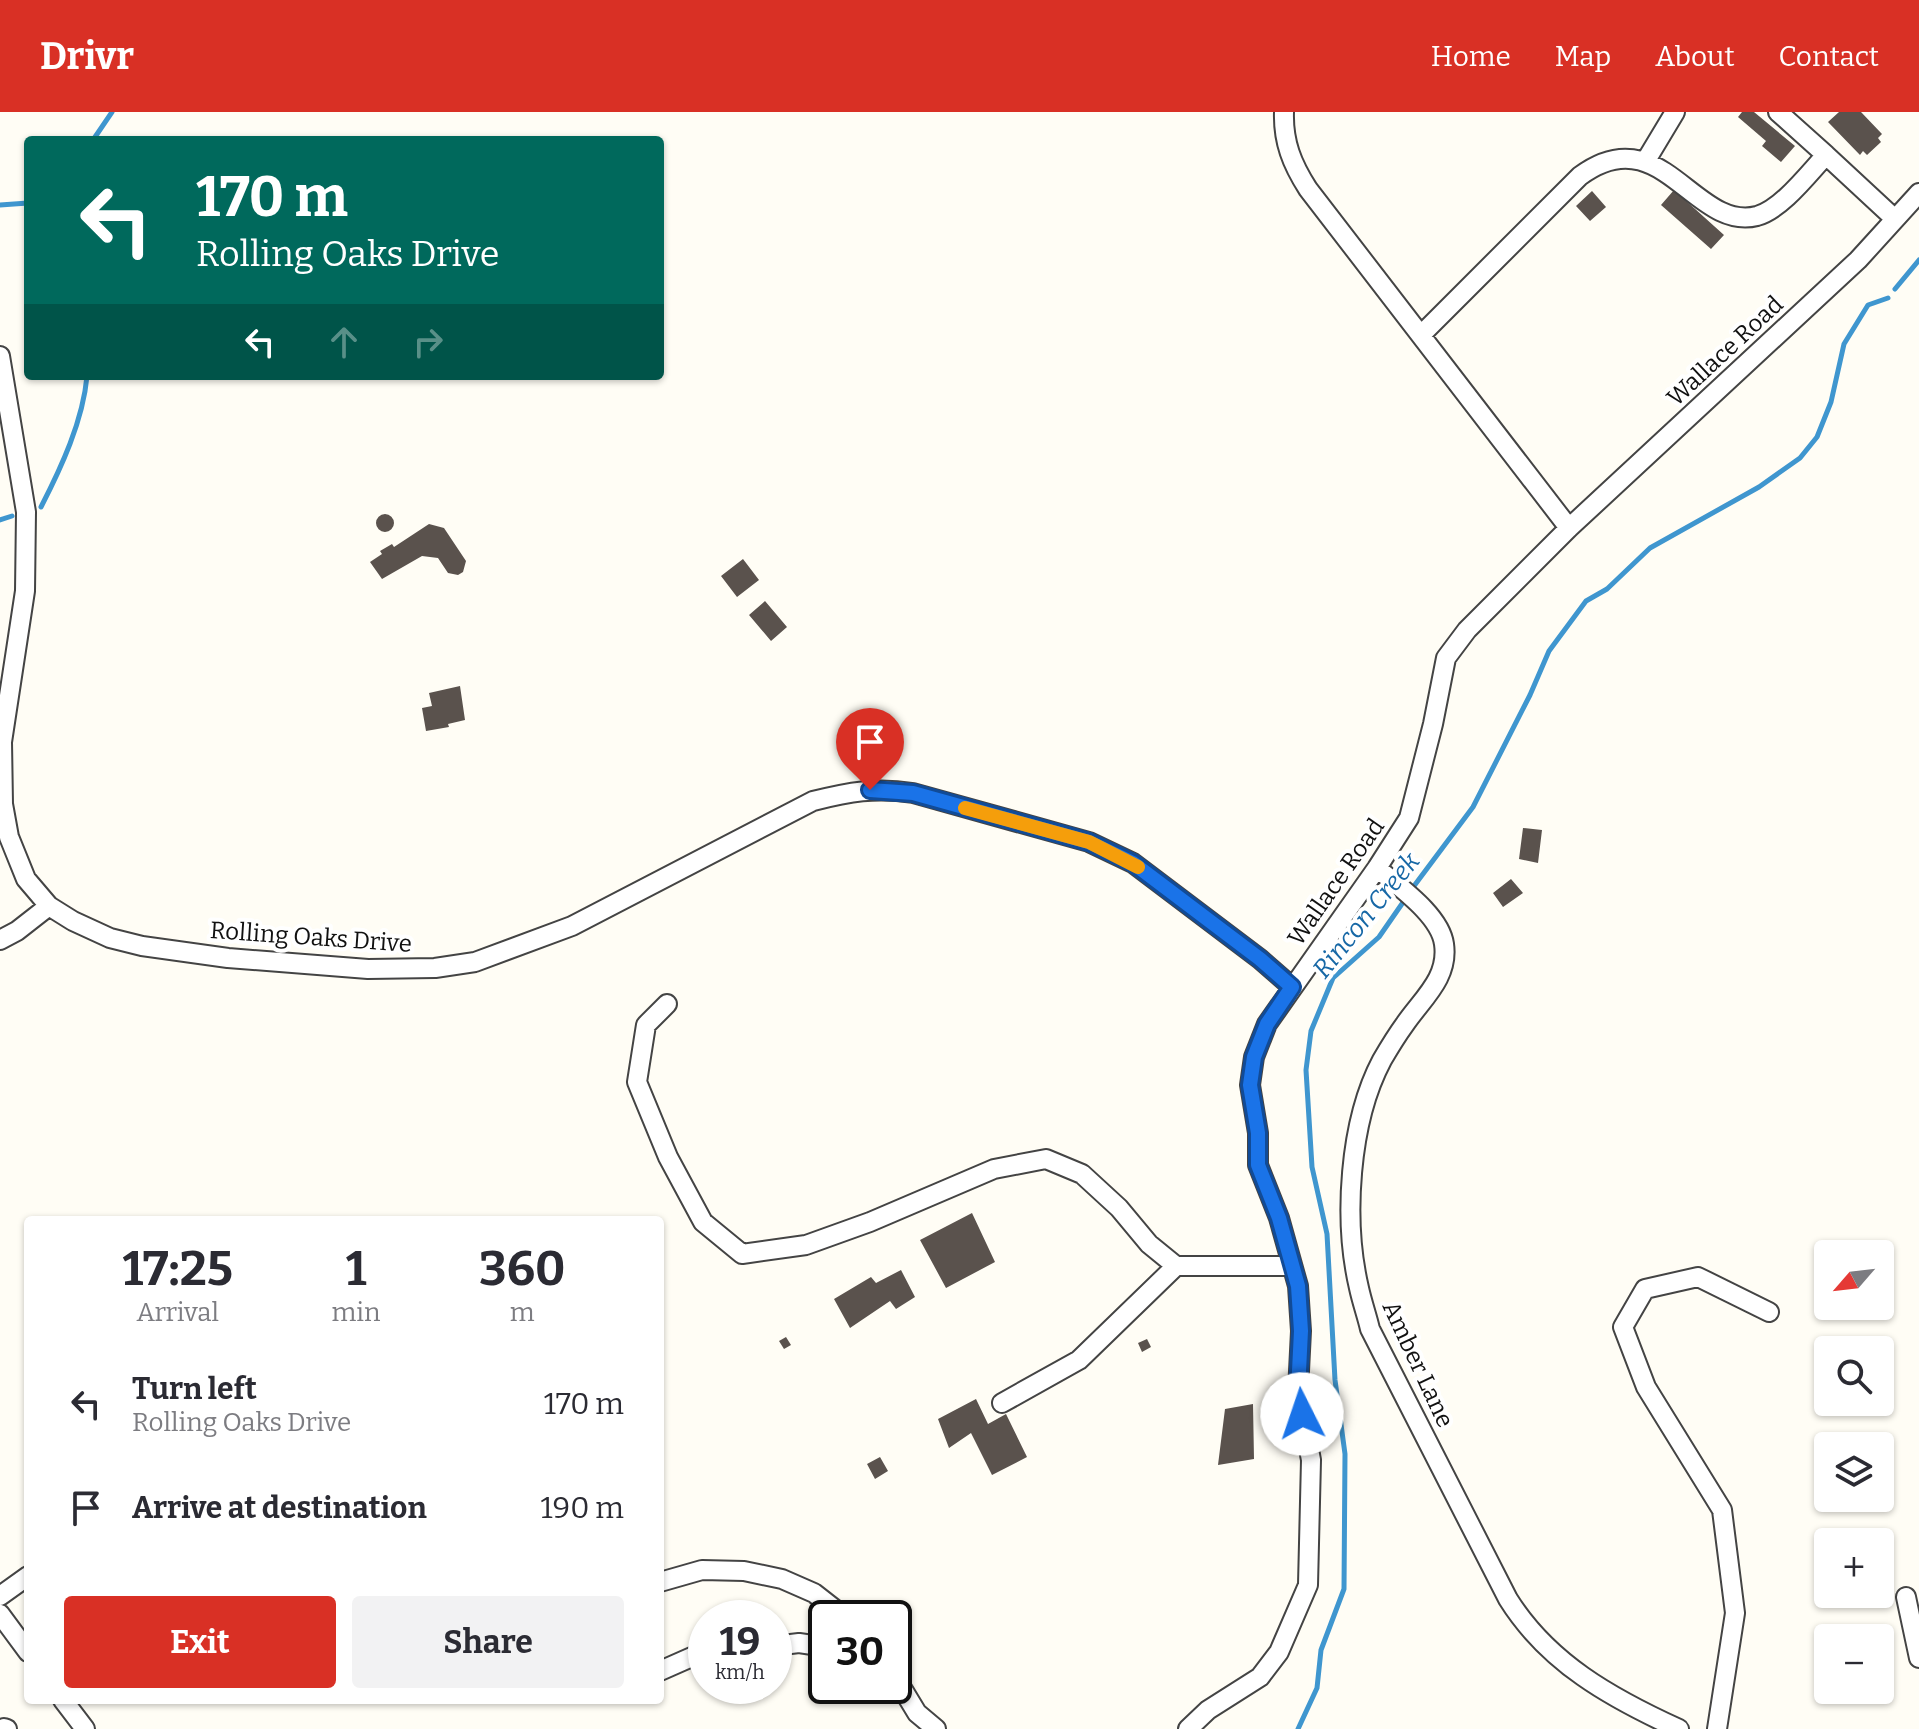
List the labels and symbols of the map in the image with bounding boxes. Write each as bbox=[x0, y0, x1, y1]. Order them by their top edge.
street label: Wallace Road bbox=[1661, 290, 1789, 412]
pin bbox=[836, 708, 904, 790]
street label: Wallace Road bbox=[1282, 813, 1390, 951]
water label: Rincon Creek bbox=[1306, 846, 1427, 984]
street label: Rolling Oaks Drive bbox=[209, 916, 413, 958]
north arrow bbox=[1814, 1240, 1894, 1320]
street label: Amber Lane bbox=[1377, 1296, 1459, 1432]
position arrow bbox=[1260, 1372, 1344, 1456]
speed limit sign: 30 bbox=[808, 1600, 912, 1704]

